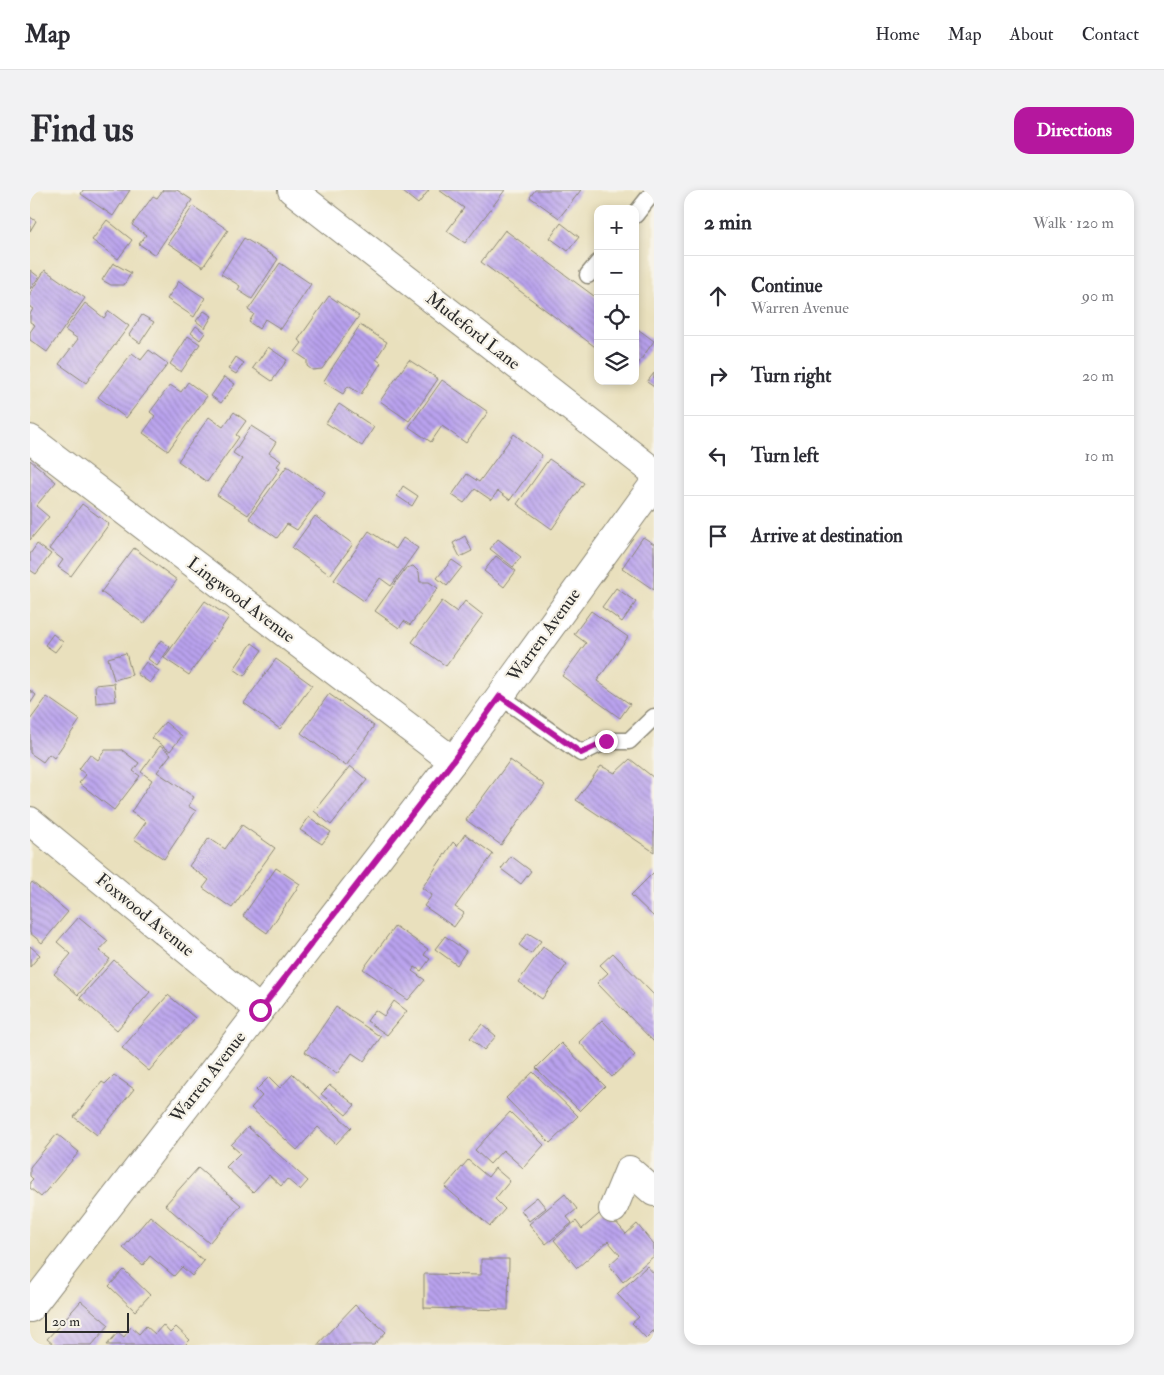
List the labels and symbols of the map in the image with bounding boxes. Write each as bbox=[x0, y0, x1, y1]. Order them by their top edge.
street label: Mudeford Lane bbox=[421, 287, 525, 375]
street label: Lingwood Avenue bbox=[183, 552, 300, 648]
street label: Warren Avenue bbox=[502, 583, 586, 687]
route end bbox=[595, 730, 618, 753]
street label: Foxwood Avenue bbox=[91, 868, 199, 962]
route start bbox=[249, 999, 272, 1022]
street label: Warren Avenue bbox=[164, 1026, 251, 1128]
scale bar bbox=[45, 1310, 129, 1333]

